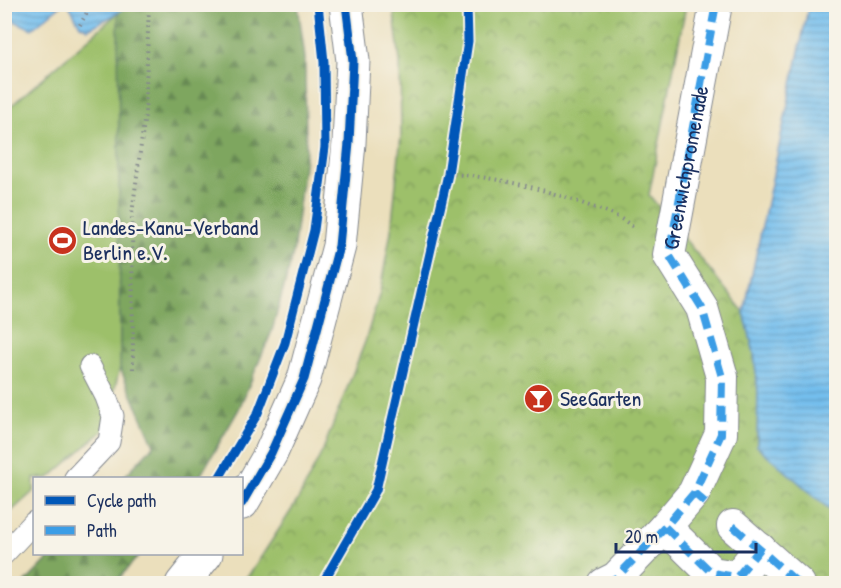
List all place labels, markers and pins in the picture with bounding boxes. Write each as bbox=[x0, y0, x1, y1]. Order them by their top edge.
place label: Landes-Kanu-Verband Berlin e.V. bbox=[83, 212, 258, 267]
sports icon: Landes-Kanu-Verband Berlin e.V. bbox=[46, 224, 78, 256]
bar icon: SeeGarten bbox=[523, 382, 555, 414]
place label: SeeGarten bbox=[560, 383, 642, 413]

